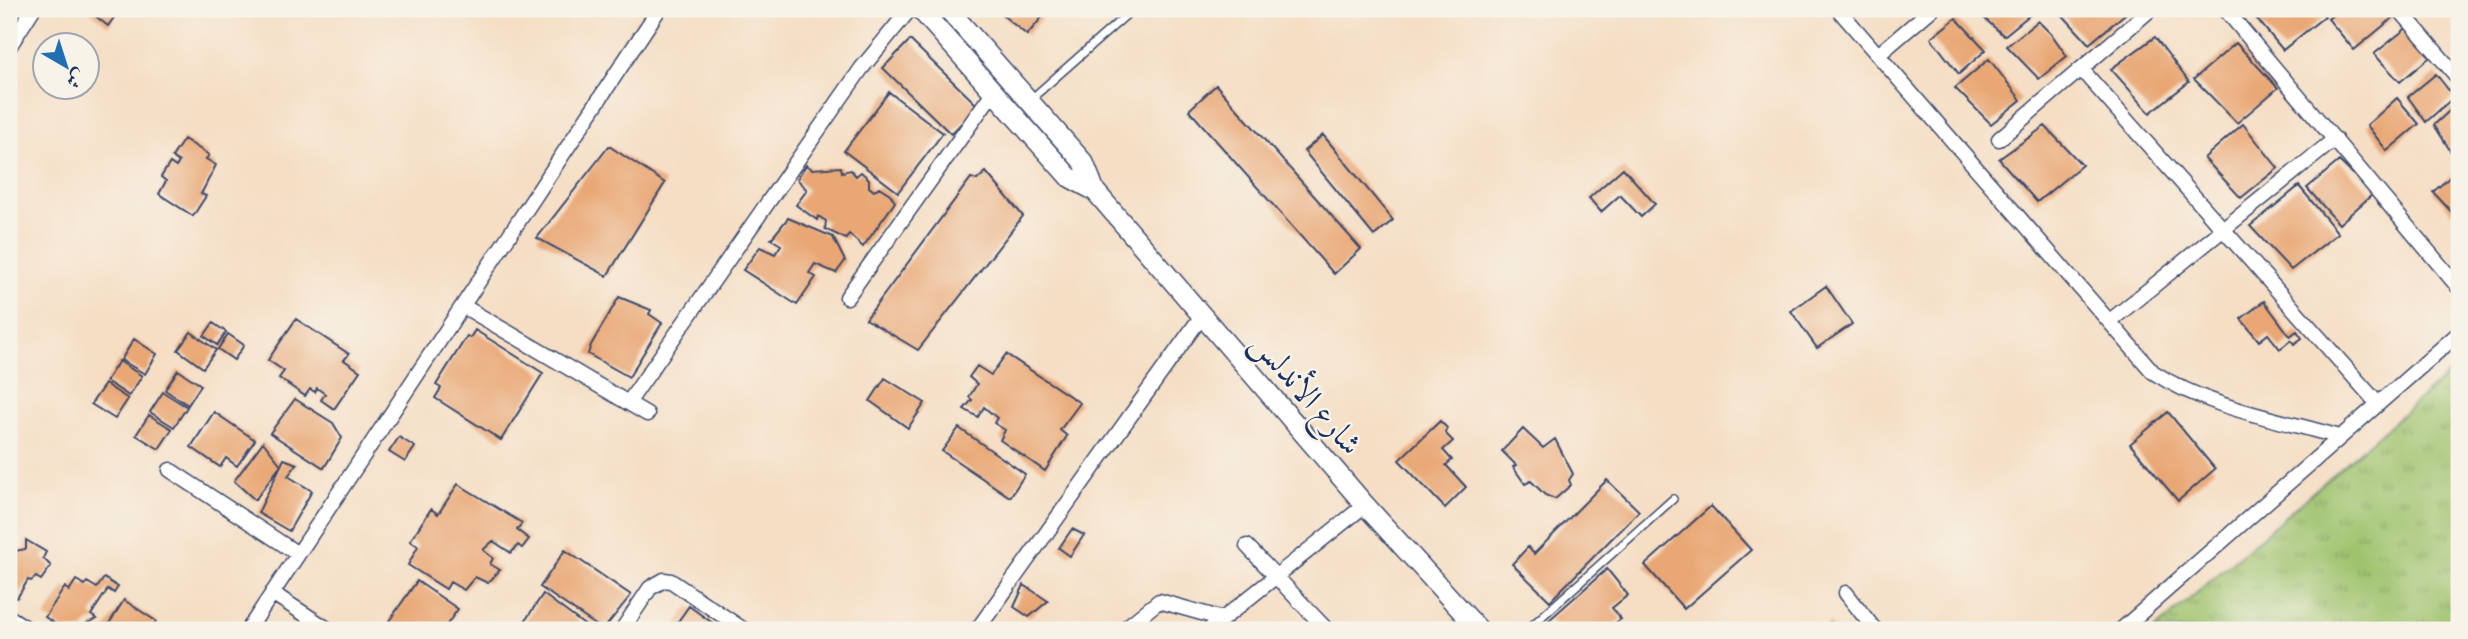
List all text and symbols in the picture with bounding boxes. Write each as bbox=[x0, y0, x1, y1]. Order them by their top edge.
north arrow bbox=[32, 32, 102, 102]
text: ش bbox=[61, 63, 92, 94]
street label: شارع الأندلس bbox=[1237, 322, 1373, 467]

